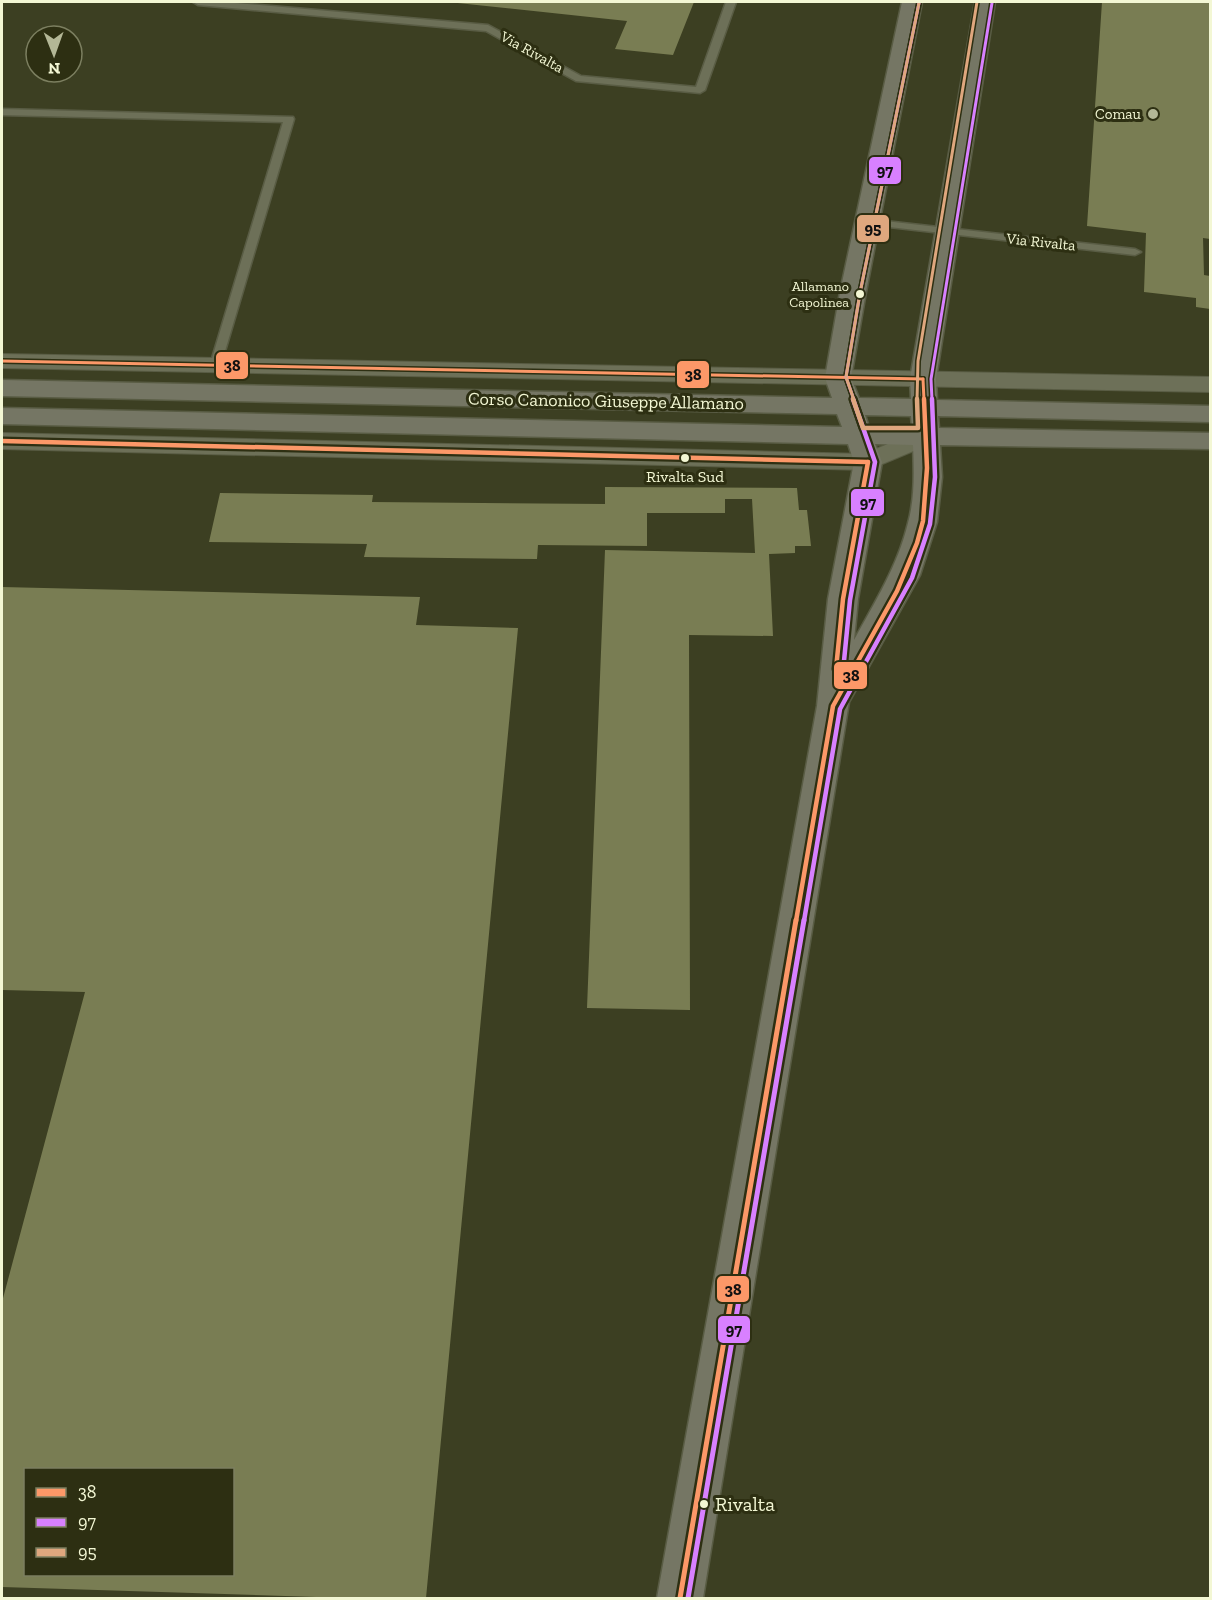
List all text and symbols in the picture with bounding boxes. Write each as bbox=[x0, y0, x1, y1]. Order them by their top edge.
north arrow bbox=[24, 24, 84, 84]
street label: Via Rivalta bbox=[496, 27, 567, 77]
text: N bbox=[48, 59, 61, 78]
place label: Comau bbox=[1095, 105, 1142, 123]
marker: Comau bbox=[1146, 107, 1160, 121]
line badge: 97 bbox=[868, 156, 902, 185]
text: 97 bbox=[877, 161, 893, 180]
line badge: 95 bbox=[856, 214, 890, 243]
text: 95 bbox=[865, 219, 881, 238]
street label: Via Rivalta bbox=[1005, 229, 1076, 255]
place label: Allamano Capolinea bbox=[789, 278, 849, 311]
marker: Allamano Capolinea bbox=[854, 288, 866, 300]
line badge: 38 bbox=[215, 351, 249, 380]
text: 38 bbox=[223, 356, 241, 375]
line badge: 38 bbox=[676, 360, 710, 389]
text: 38 bbox=[684, 365, 702, 384]
street label: Corso Canonico Giuseppe Allamano bbox=[468, 388, 744, 414]
marker: Rivalta Sud bbox=[679, 452, 691, 464]
place label: Rivalta Sud bbox=[646, 467, 724, 486]
line badge: 97 bbox=[850, 488, 885, 517]
text: 97 bbox=[860, 493, 876, 512]
line badge: 38 bbox=[833, 661, 868, 690]
text: 38 bbox=[842, 666, 860, 685]
line badge: 38 bbox=[716, 1275, 750, 1303]
text: 38 bbox=[724, 1280, 742, 1299]
line badge: 97 bbox=[717, 1315, 751, 1344]
text: 97 bbox=[726, 1320, 742, 1339]
legend bbox=[24, 1468, 234, 1576]
text: 38 bbox=[78, 1481, 97, 1503]
place label: Rivalta bbox=[715, 1492, 775, 1516]
marker: Rivalta bbox=[698, 1498, 710, 1510]
text: 97 bbox=[78, 1511, 97, 1533]
text: 95 bbox=[78, 1541, 97, 1563]

